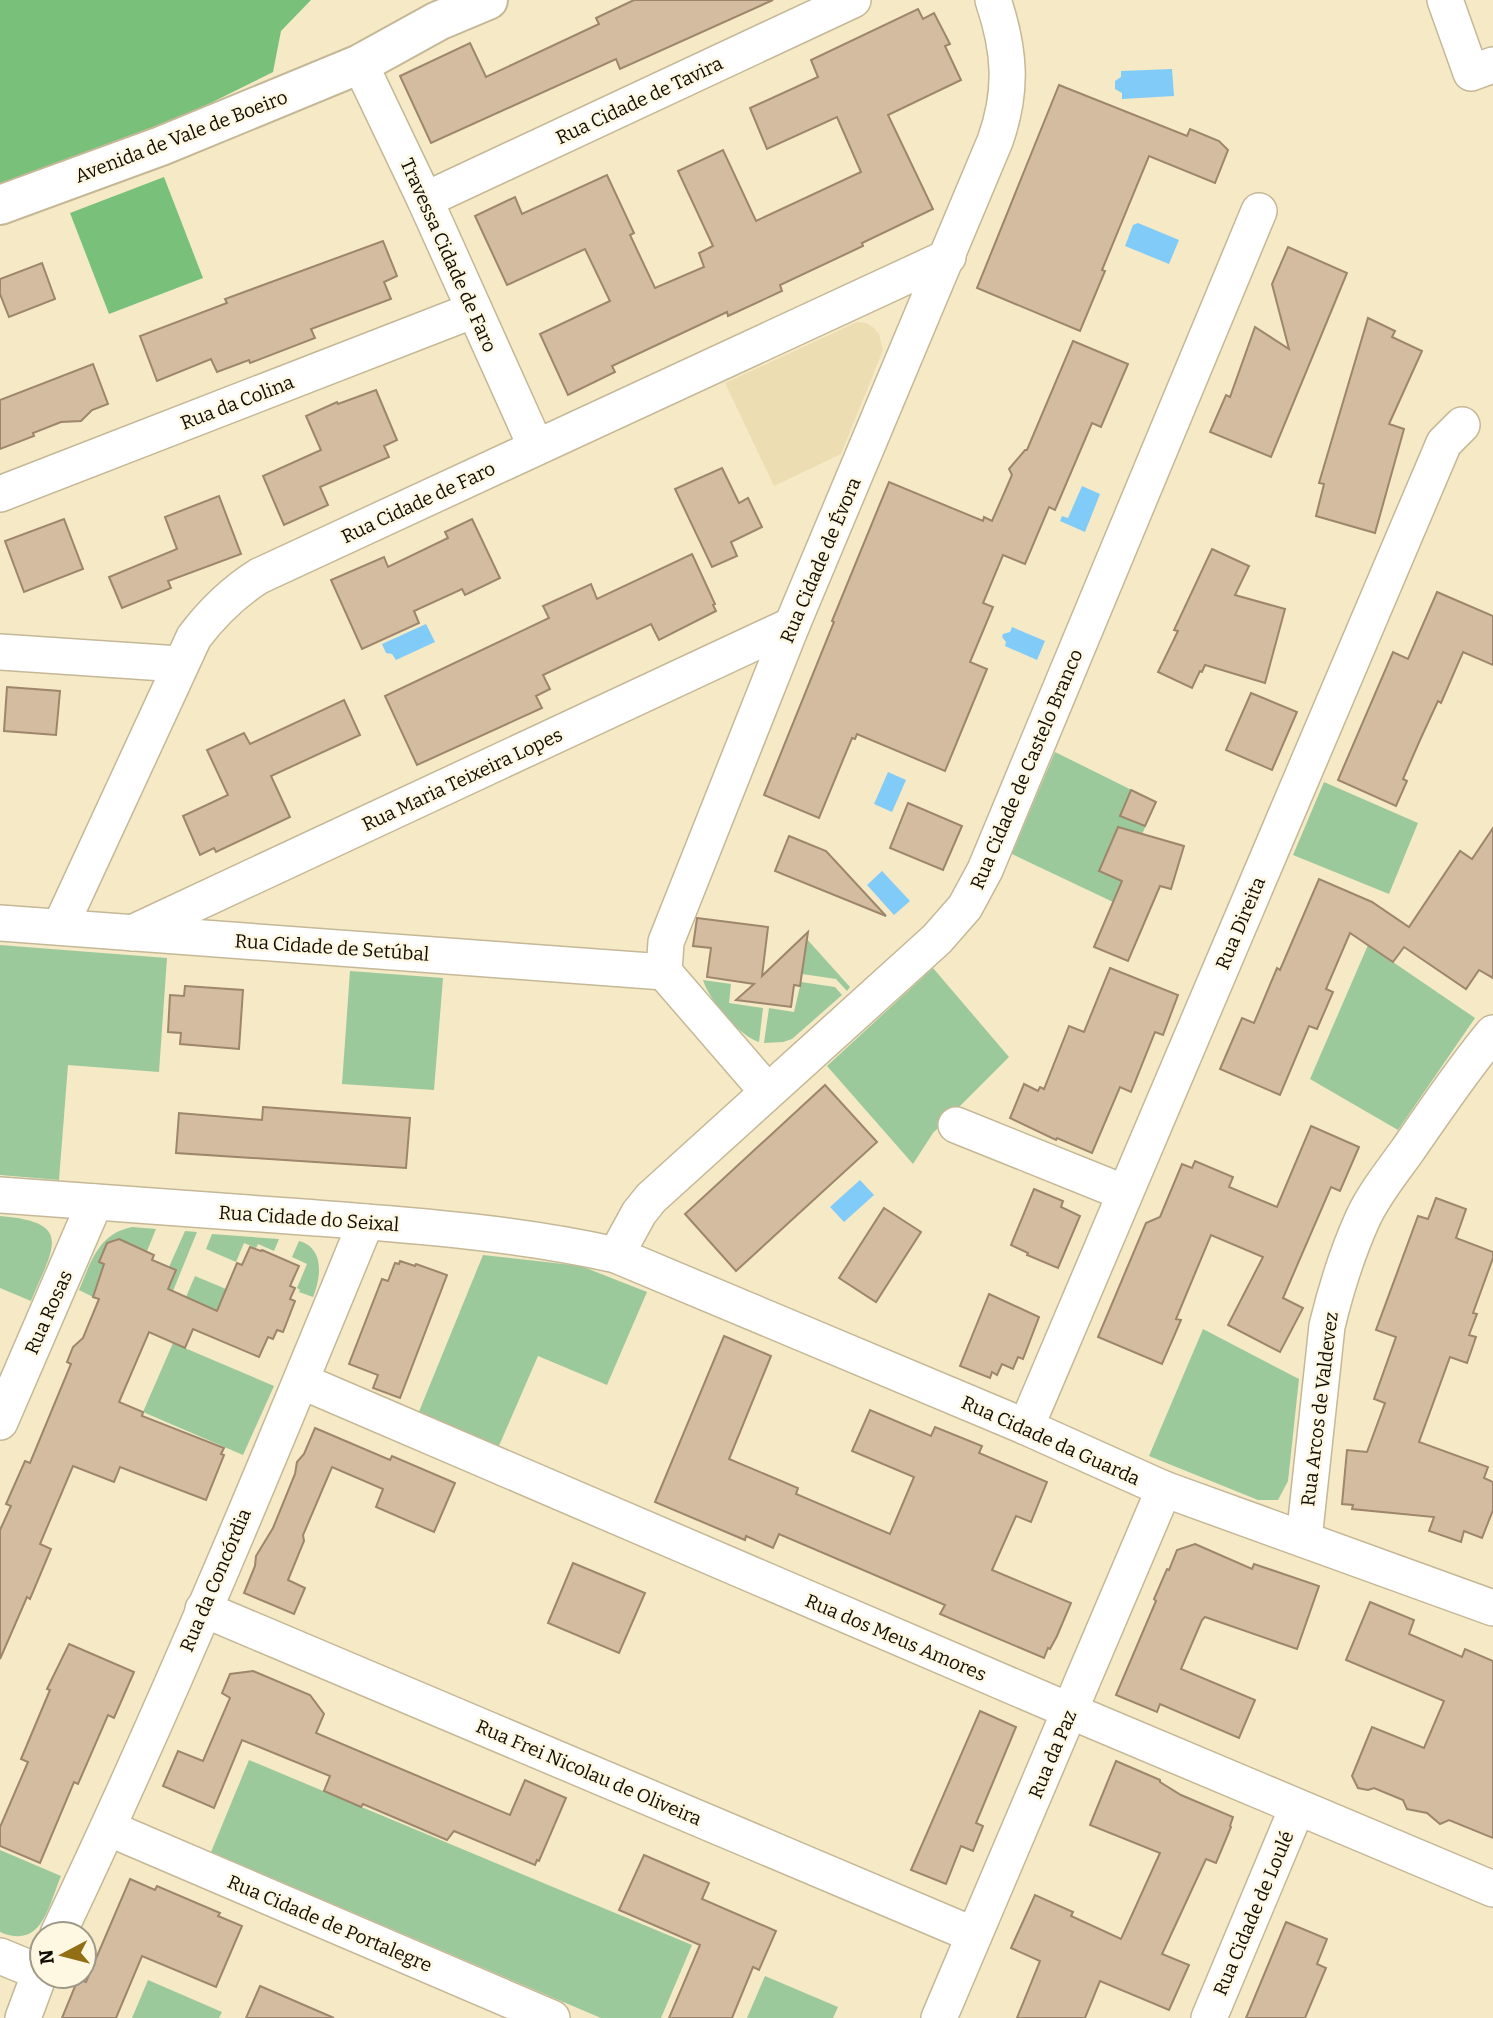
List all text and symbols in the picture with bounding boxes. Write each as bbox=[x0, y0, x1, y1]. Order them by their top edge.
street label: Rua Cidade de Tavira bbox=[552, 51, 727, 149]
street label: Avenida de Vale de Boeiro bbox=[72, 85, 291, 188]
street label: Travessa Cidade de Faro bbox=[395, 155, 502, 356]
street label: Rua da Colina bbox=[177, 370, 298, 435]
street label: Rua Cidade de Faro bbox=[338, 457, 499, 548]
street label: Rua Cidade de Évora bbox=[775, 473, 866, 647]
street label: Rua Cidade de Castelo Branco bbox=[965, 646, 1088, 893]
street label: Rua Maria Teixeira Lopes bbox=[358, 723, 566, 836]
street label: Rua Direita bbox=[1211, 873, 1270, 973]
street label: Rua Cidade de Setúbal bbox=[234, 929, 430, 966]
street label: Rua Cidade do Seixal bbox=[218, 1201, 400, 1236]
street label: Rua Rosas bbox=[20, 1267, 77, 1358]
street label: Rua Arcos de Valdevez bbox=[1296, 1310, 1343, 1508]
street label: Rua Cidade da Guarda bbox=[958, 1391, 1144, 1490]
street label: Rua da Concórdia bbox=[175, 1505, 256, 1655]
street label: Rua dos Meus Amores bbox=[802, 1589, 990, 1686]
street label: Rua da Paz bbox=[1024, 1707, 1081, 1802]
street label: Rua Frei Nicolau de Oliveira bbox=[473, 1714, 706, 1831]
street label: Rua Cidade de Loulé bbox=[1208, 1827, 1299, 1999]
street label: Rua Cidade de Portalegre bbox=[224, 1870, 435, 1977]
north arrow bbox=[28, 1920, 98, 1990]
text: N bbox=[34, 1948, 59, 1966]

